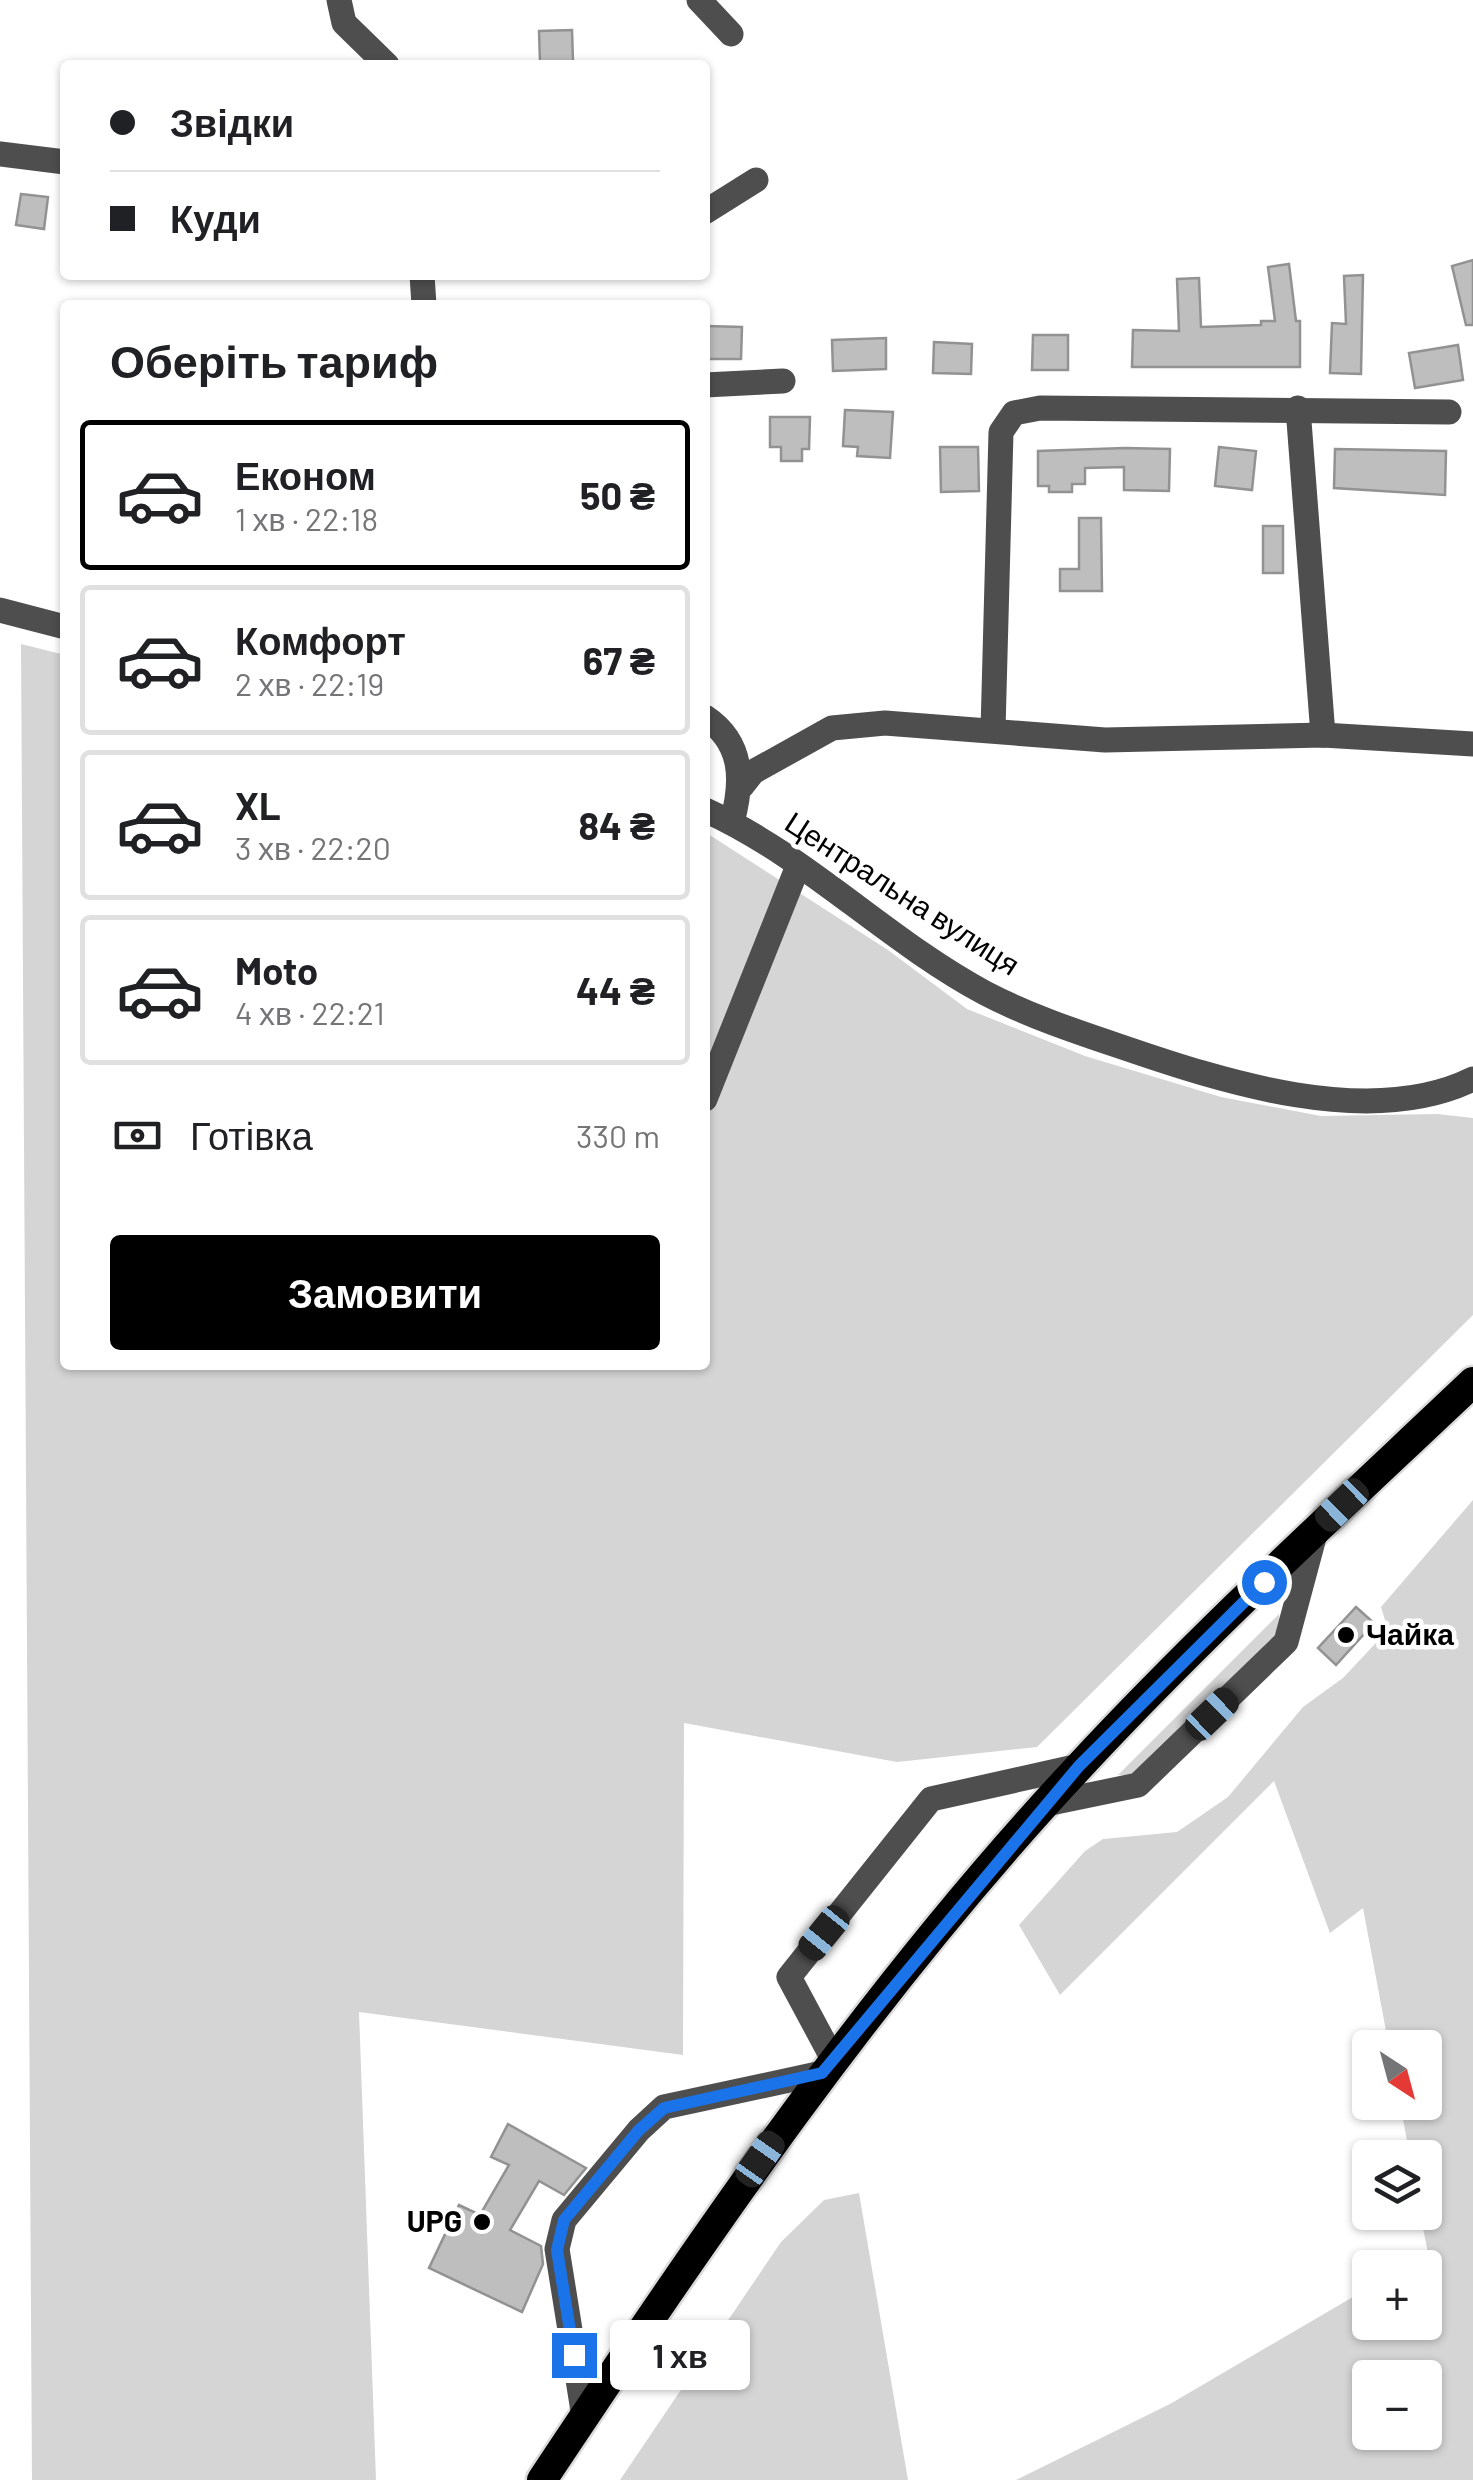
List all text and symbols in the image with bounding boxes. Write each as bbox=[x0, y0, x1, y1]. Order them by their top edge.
text: Звідки bbox=[170, 99, 294, 145]
text: Куди bbox=[170, 195, 261, 241]
text: Оберіть тариф bbox=[110, 333, 438, 387]
icon: car bbox=[115, 450, 205, 540]
text: Економ bbox=[235, 452, 376, 498]
text: 50 ₴ bbox=[580, 472, 655, 518]
text: 1 хв · 22:18 bbox=[235, 499, 378, 537]
icon: car bbox=[115, 615, 205, 705]
text: Комфорт bbox=[235, 617, 406, 663]
text: 67 ₴ bbox=[583, 637, 655, 683]
text: 2 хв · 22:19 bbox=[235, 664, 384, 702]
icon: car bbox=[115, 780, 205, 870]
text: XL bbox=[235, 782, 281, 828]
text: 84 ₴ bbox=[579, 802, 655, 848]
street label: Центральна вулиця bbox=[779, 803, 1027, 982]
text: 3 хв · 22:20 bbox=[235, 828, 391, 866]
icon: car bbox=[115, 945, 205, 1035]
text: Moto bbox=[235, 947, 318, 993]
text: 44 ₴ bbox=[576, 967, 655, 1013]
text: 4 хв · 22:21 bbox=[235, 993, 385, 1031]
icon: cash bbox=[110, 1108, 165, 1163]
text: Готівка bbox=[190, 1112, 313, 1158]
text: 330 m bbox=[576, 1116, 660, 1154]
button: Замовити bbox=[110, 1235, 660, 1350]
car bbox=[1310, 1473, 1374, 1537]
route start bbox=[1242, 1560, 1287, 1605]
place label: Чайка bbox=[1366, 1615, 1454, 1651]
marker: Чайка bbox=[1335, 1624, 1357, 1646]
car bbox=[1180, 1682, 1244, 1746]
car bbox=[793, 1900, 855, 1966]
north arrow bbox=[1352, 2030, 1442, 2120]
map controls bbox=[1352, 2030, 1442, 2450]
car bbox=[731, 2126, 789, 2192]
button: layers bbox=[1352, 2140, 1442, 2230]
place label: UPG bbox=[407, 2202, 462, 2238]
marker: UPG bbox=[471, 2211, 493, 2233]
button: + bbox=[1352, 2250, 1442, 2340]
callout: 1 хв bbox=[609, 2320, 749, 2390]
route end bbox=[552, 2333, 597, 2378]
text: 1 хв bbox=[652, 2336, 708, 2374]
button: − bbox=[1352, 2360, 1442, 2450]

